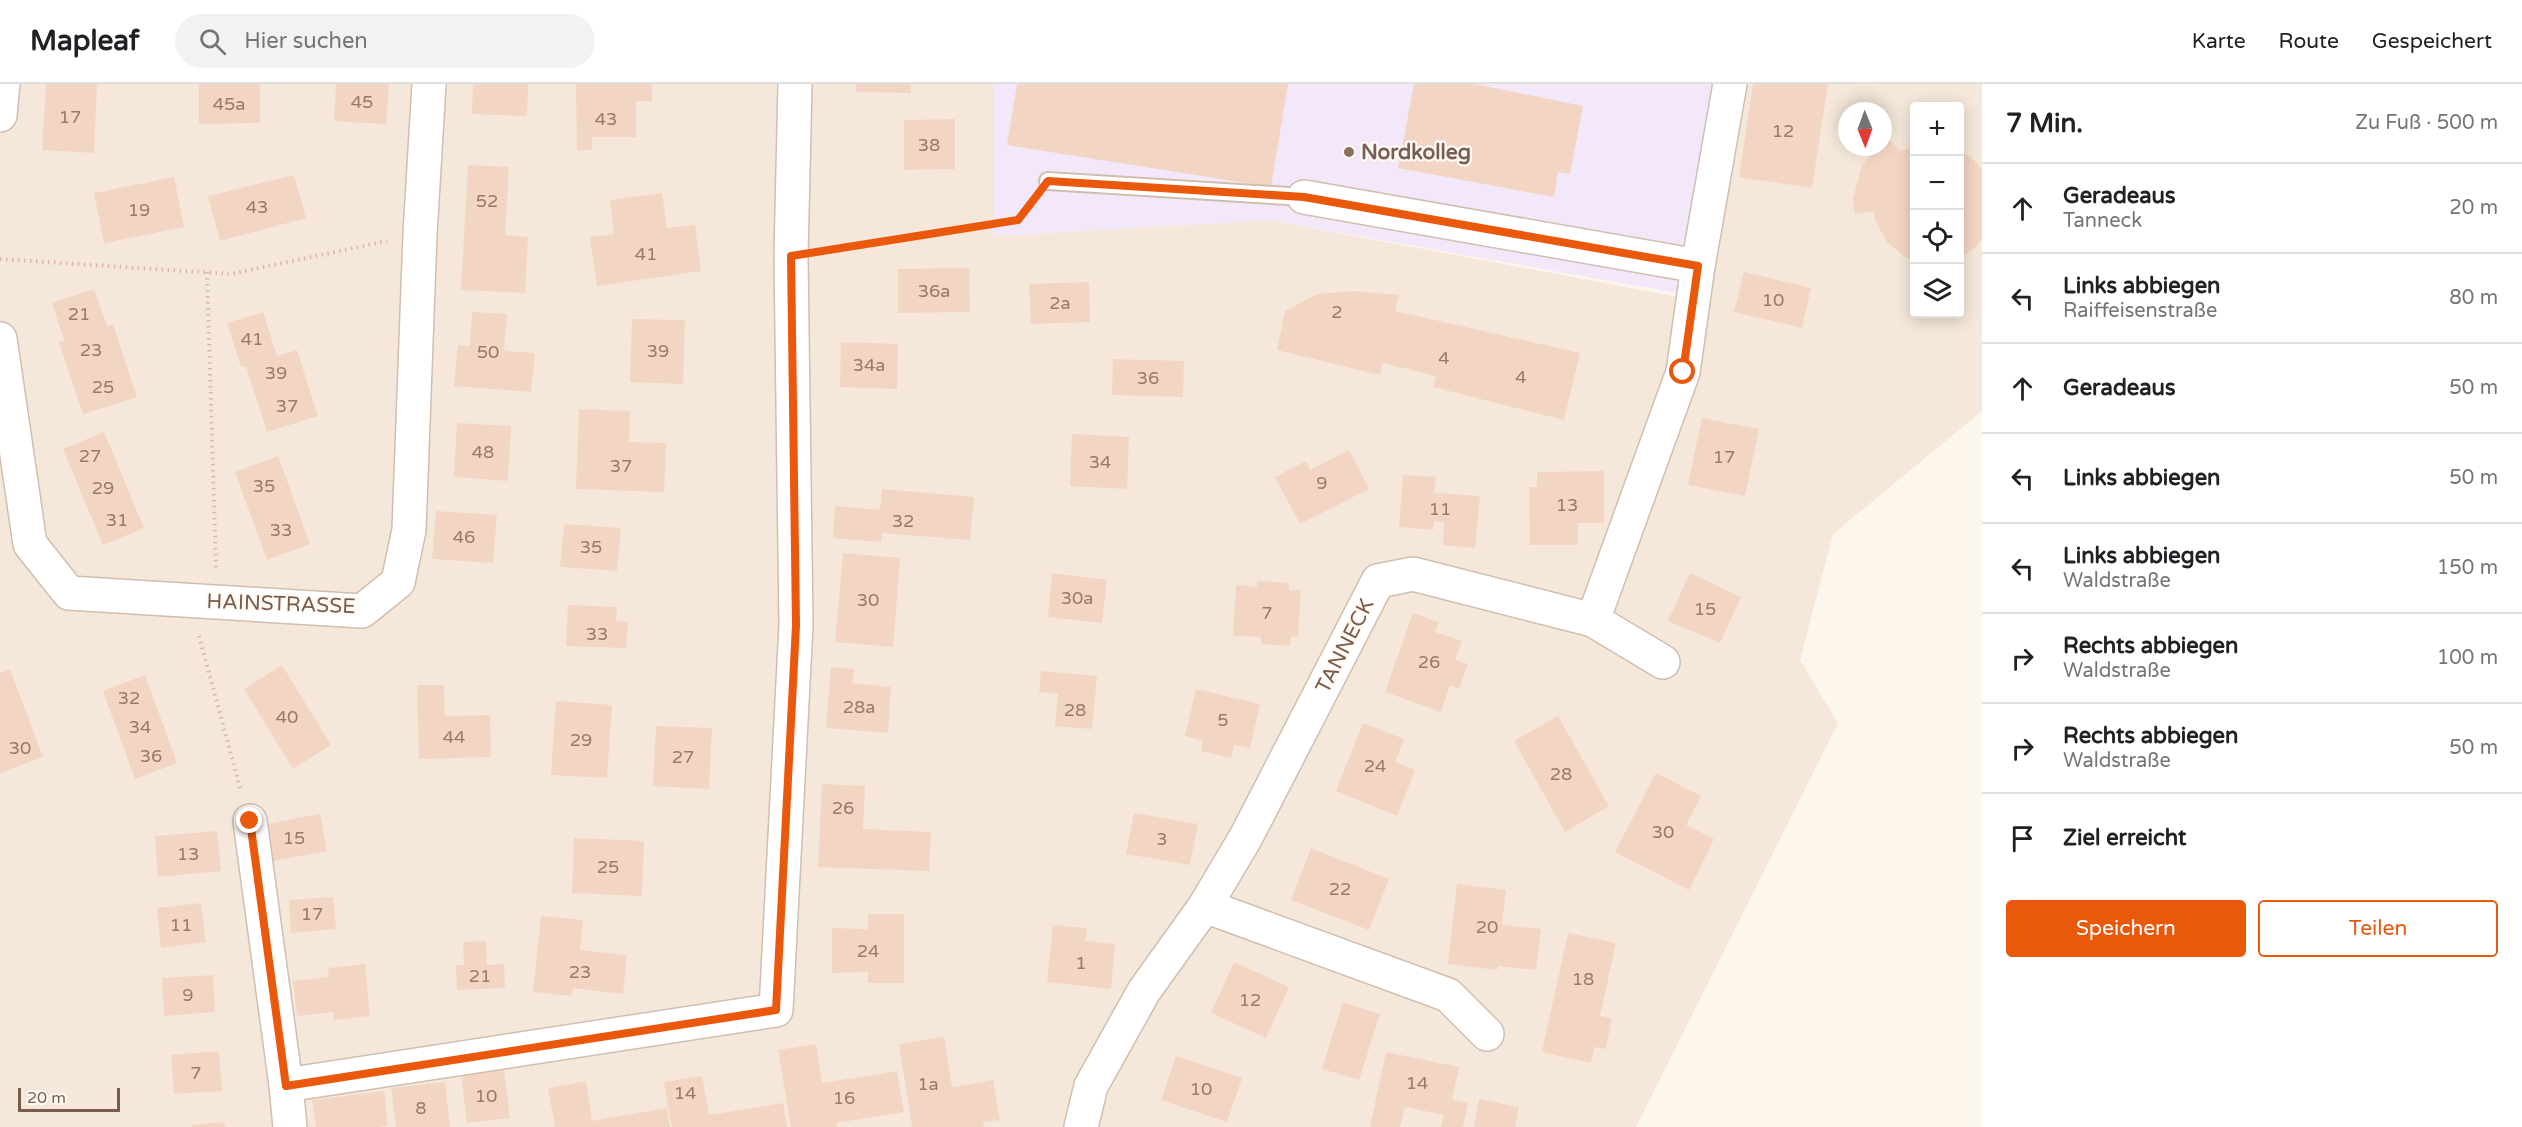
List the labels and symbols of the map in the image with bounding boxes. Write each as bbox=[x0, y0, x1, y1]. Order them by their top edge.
house number: 45 bbox=[351, 91, 373, 113]
house number: 45a bbox=[213, 93, 245, 115]
north arrow bbox=[1838, 102, 1892, 156]
house number: 17 bbox=[59, 106, 81, 128]
house number: 43 bbox=[595, 108, 617, 130]
house number: 12 bbox=[1772, 120, 1794, 142]
house number: 38 bbox=[918, 134, 940, 156]
place label: Nordkolleg bbox=[1361, 140, 1471, 165]
marker: Nordkolleg bbox=[1342, 145, 1356, 159]
house number: 52 bbox=[476, 190, 498, 212]
house number: 43 bbox=[246, 196, 268, 218]
house number: 19 bbox=[128, 199, 150, 221]
house number: 41 bbox=[635, 243, 657, 265]
house number: 36a bbox=[918, 280, 950, 302]
house number: 10 bbox=[1762, 289, 1784, 311]
house number: 2a bbox=[1049, 292, 1071, 314]
house number: 2 bbox=[1331, 301, 1343, 323]
house number: 21 bbox=[68, 303, 90, 325]
house number: 41 bbox=[241, 328, 263, 350]
house number: 23 bbox=[80, 339, 102, 361]
house number: 39 bbox=[647, 340, 669, 362]
house number: 50 bbox=[477, 341, 499, 363]
house number: 4 bbox=[1438, 347, 1450, 369]
house number: 34a bbox=[853, 354, 885, 376]
route start bbox=[1669, 358, 1695, 384]
house number: 39 bbox=[265, 362, 287, 384]
house number: 4 bbox=[1515, 366, 1527, 388]
house number: 36 bbox=[1137, 367, 1159, 389]
house number: 25 bbox=[92, 376, 114, 398]
house number: 37 bbox=[276, 395, 298, 417]
house number: 48 bbox=[472, 441, 494, 463]
house number: 27 bbox=[79, 445, 101, 467]
house number: 17 bbox=[1713, 446, 1735, 468]
house number: 34 bbox=[1089, 451, 1111, 473]
house number: 37 bbox=[610, 455, 632, 477]
house number: 9 bbox=[1316, 472, 1328, 494]
house number: 35 bbox=[253, 475, 275, 497]
house number: 29 bbox=[92, 477, 114, 499]
house number: 13 bbox=[1556, 494, 1578, 516]
house number: 11 bbox=[1429, 498, 1451, 520]
house number: 31 bbox=[106, 509, 128, 531]
house number: 32 bbox=[892, 510, 914, 532]
house number: 33 bbox=[270, 519, 292, 541]
house number: 46 bbox=[453, 526, 475, 548]
house number: 35 bbox=[580, 536, 602, 558]
house number: 30a bbox=[1061, 587, 1093, 609]
street label: HAINSTRASSE bbox=[206, 589, 356, 619]
house number: 30 bbox=[857, 589, 879, 611]
street label: TANNECK bbox=[1311, 595, 1379, 697]
house number: 15 bbox=[1694, 598, 1716, 620]
house number: 7 bbox=[1261, 602, 1273, 624]
house number: 33 bbox=[586, 623, 608, 645]
house number: 26 bbox=[1418, 651, 1440, 673]
house number: 32 bbox=[118, 687, 140, 709]
house number: 28a bbox=[843, 696, 875, 718]
house number: 28 bbox=[1064, 699, 1086, 721]
house number: 40 bbox=[276, 706, 298, 728]
house number: 5 bbox=[1217, 709, 1229, 731]
house number: 34 bbox=[129, 716, 151, 738]
house number: 44 bbox=[443, 726, 465, 748]
house number: 29 bbox=[570, 729, 592, 751]
house number: 30 bbox=[9, 737, 31, 759]
house number: 36 bbox=[140, 745, 162, 767]
house number: 27 bbox=[672, 746, 694, 768]
house number: 24 bbox=[1364, 755, 1386, 777]
house number: 28 bbox=[1550, 763, 1572, 785]
house number: 26 bbox=[832, 797, 854, 819]
route end bbox=[236, 807, 262, 833]
house number: 30 bbox=[1652, 821, 1674, 843]
house number: 15 bbox=[283, 827, 305, 849]
house number: 3 bbox=[1156, 828, 1168, 850]
house number: 13 bbox=[177, 843, 199, 865]
house number: 25 bbox=[597, 856, 619, 878]
house number: 22 bbox=[1329, 878, 1351, 900]
house number: 17 bbox=[301, 903, 323, 925]
house number: 11 bbox=[170, 914, 192, 936]
house number: 20 bbox=[1476, 916, 1498, 938]
house number: 24 bbox=[857, 940, 879, 962]
house number: 1 bbox=[1075, 952, 1087, 974]
house number: 23 bbox=[569, 961, 591, 983]
house number: 21 bbox=[469, 965, 491, 987]
house number: 18 bbox=[1572, 968, 1594, 990]
house number: 9 bbox=[182, 984, 194, 1006]
house number: 12 bbox=[1239, 989, 1261, 1011]
house number: 7 bbox=[190, 1062, 202, 1084]
house number: 14 bbox=[1406, 1072, 1428, 1094]
house number: 1a bbox=[917, 1073, 939, 1095]
house number: 10 bbox=[1190, 1078, 1212, 1100]
house number: 14 bbox=[674, 1082, 696, 1104]
scale bar bbox=[18, 1085, 120, 1112]
house number: 10 bbox=[475, 1085, 497, 1107]
house number: 16 bbox=[833, 1087, 855, 1109]
house number: 8 bbox=[415, 1097, 427, 1119]

